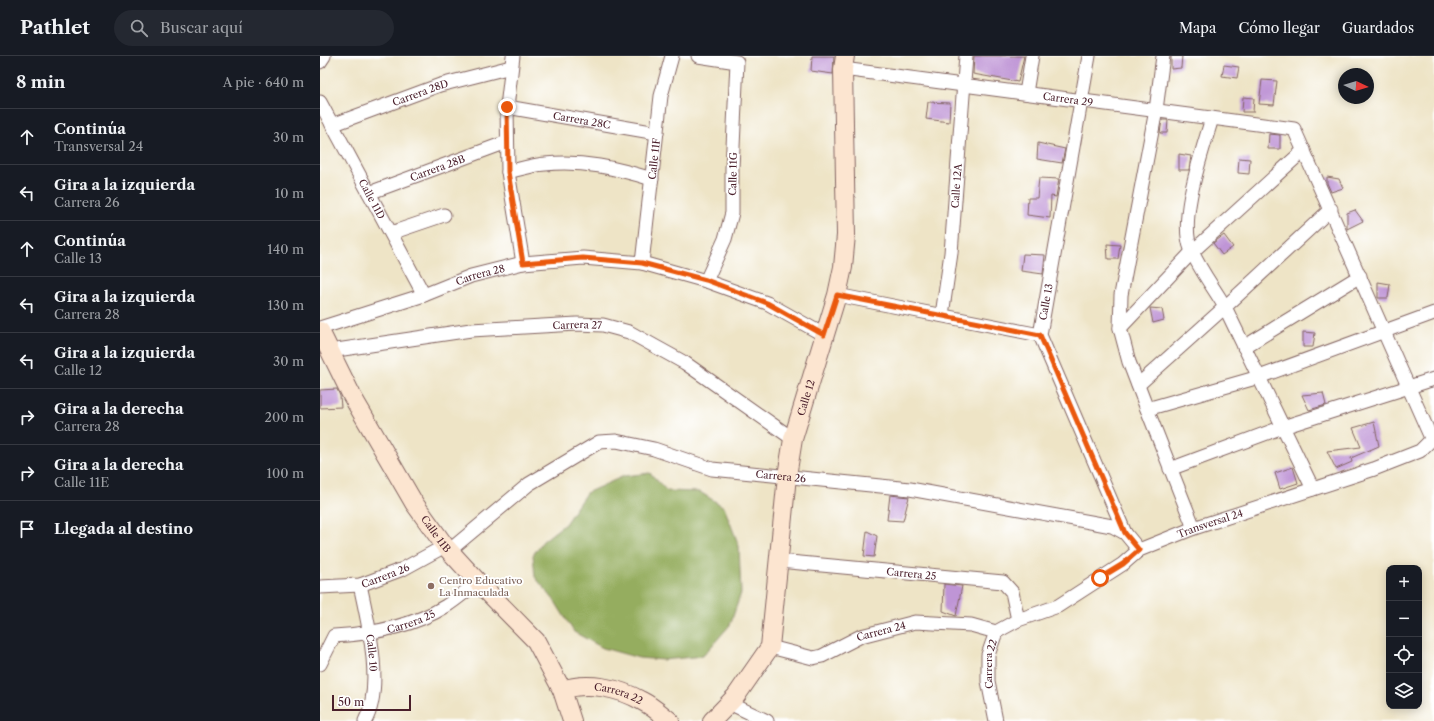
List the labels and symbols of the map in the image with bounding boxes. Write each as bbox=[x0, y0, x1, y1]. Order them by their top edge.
north arrow bbox=[1338, 68, 1374, 104]
street label: Carrera 28D bbox=[390, 77, 450, 109]
street label: Carrera 29 bbox=[1042, 89, 1094, 109]
route end bbox=[498, 98, 516, 116]
street label: Carrera 28C bbox=[552, 109, 612, 131]
street label: Calle 11F bbox=[645, 136, 663, 180]
street label: Carrera 28B bbox=[408, 152, 467, 184]
street label: Calle 11G bbox=[726, 152, 740, 196]
street label: Calle 12A bbox=[948, 163, 964, 209]
street label: Calle 11D bbox=[356, 176, 388, 221]
street label: Carrera 28 bbox=[454, 261, 506, 288]
street label: Calle 13 bbox=[1036, 283, 1056, 321]
street label: Carrera 27 bbox=[552, 317, 602, 332]
street label: Calle 12 bbox=[794, 378, 817, 417]
street label: Carrera 26 bbox=[755, 467, 807, 485]
street label: Transversal 24 bbox=[1175, 506, 1245, 541]
street label: Calle 11B bbox=[418, 513, 454, 555]
street label: Carrera 26 bbox=[359, 560, 412, 591]
street label: Carrera 25 bbox=[886, 565, 937, 582]
route start bbox=[1091, 569, 1109, 587]
place label: Centro Educativo La Inmaculada bbox=[439, 574, 522, 599]
marker: Centro Educativo La Inmaculada bbox=[426, 581, 436, 591]
street label: Carrera 25 bbox=[386, 607, 437, 636]
street label: Carrera 24 bbox=[854, 618, 907, 644]
street label: Calle 10 bbox=[364, 633, 380, 672]
street label: Carrera 22 bbox=[982, 637, 1000, 690]
street label: Carrera 22 bbox=[594, 680, 646, 707]
scale bar bbox=[332, 693, 411, 712]

